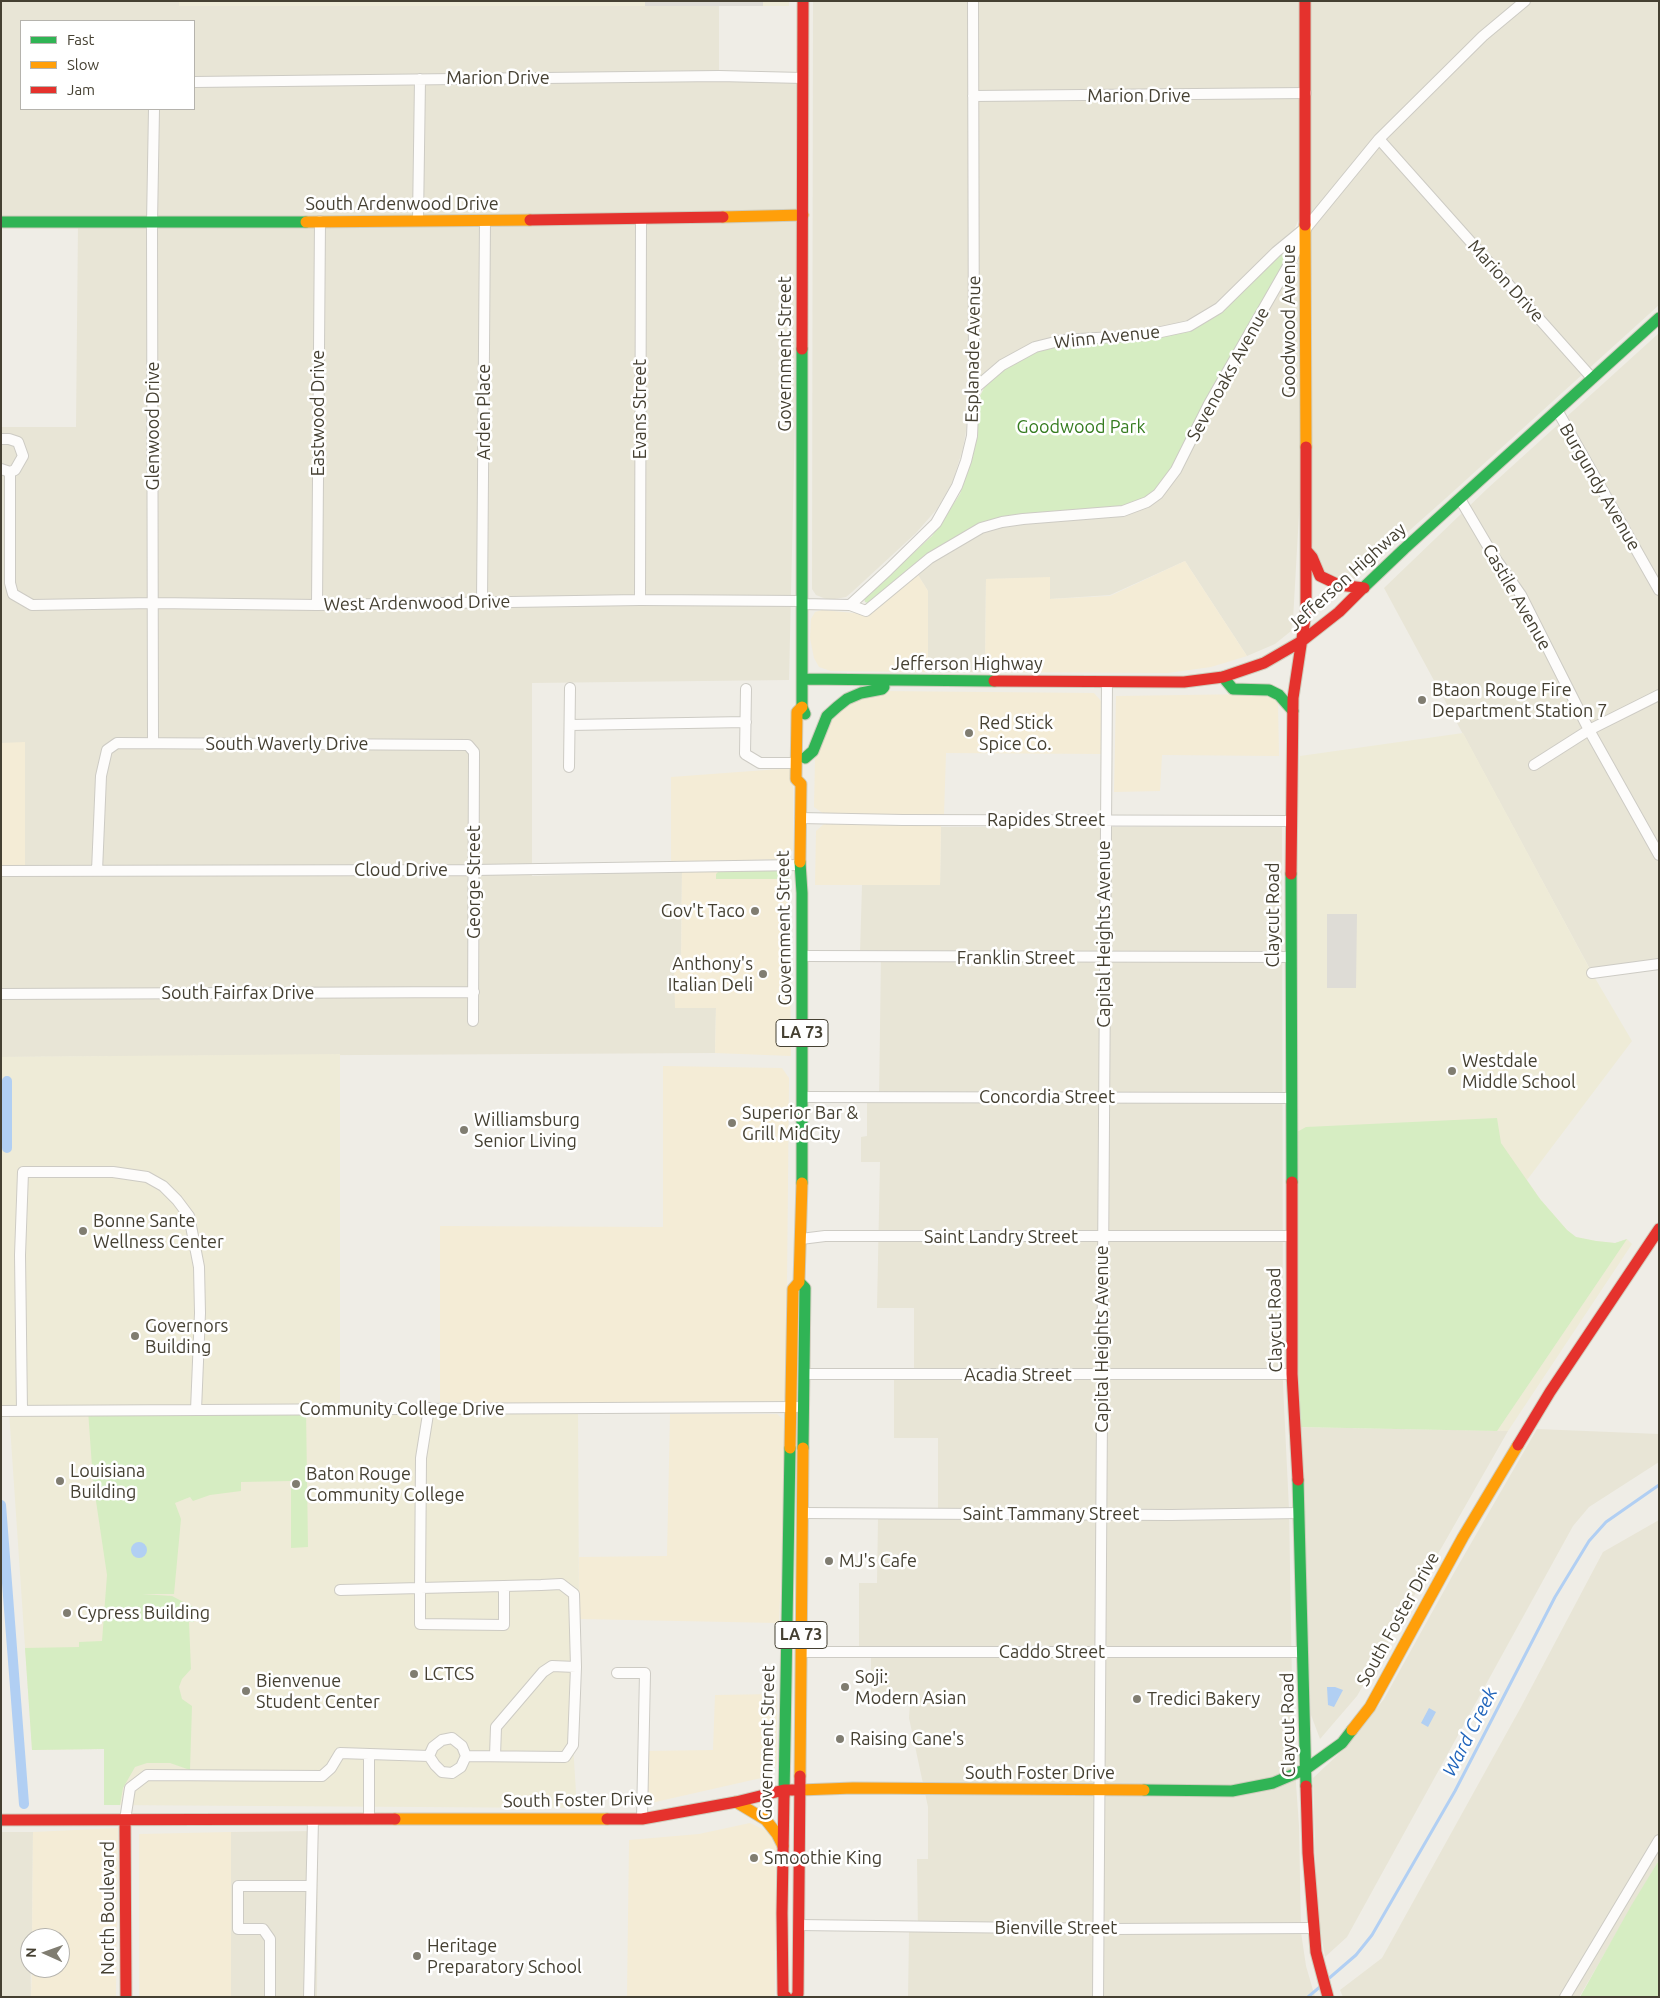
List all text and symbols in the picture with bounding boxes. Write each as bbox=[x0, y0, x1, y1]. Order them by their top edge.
legend bbox=[20, 20, 195, 110]
text: Fast bbox=[67, 31, 94, 48]
text: Slow bbox=[67, 56, 99, 73]
street label: Marion Drive bbox=[446, 67, 550, 89]
text: Jam bbox=[67, 81, 95, 98]
street label: Marion Drive bbox=[1087, 85, 1191, 107]
street label: South Ardenwood Drive bbox=[305, 193, 499, 215]
street label: Marion Drive bbox=[1463, 235, 1549, 327]
street label: Goodwood Avenue bbox=[1278, 244, 1300, 398]
street label: Esplanade Avenue bbox=[961, 275, 985, 423]
street label: Government Street bbox=[774, 276, 796, 432]
street label: Sevenoaks Avenue bbox=[1182, 303, 1274, 445]
street label: Winn Avenue bbox=[1053, 321, 1161, 353]
street label: Eastwood Drive bbox=[307, 350, 329, 476]
street label: Evans Street bbox=[629, 359, 651, 459]
street label: Glenwood Drive bbox=[142, 361, 164, 491]
street label: Arden Place bbox=[473, 364, 495, 460]
park label: Goodwood Park bbox=[1017, 416, 1145, 438]
street label: Burgundy Avenue bbox=[1555, 420, 1645, 554]
street label: Jefferson Highway bbox=[1284, 518, 1410, 636]
street label: Castile Avenue bbox=[1478, 540, 1556, 654]
street label: West Ardenwood Drive bbox=[323, 591, 511, 615]
street label: Jefferson Highway bbox=[891, 653, 1043, 675]
place label: Btaon Rouge Fire Department Station 7 bbox=[1432, 679, 1608, 722]
marker: Btaon Rouge Fire Department Station 7 bbox=[1416, 694, 1428, 706]
place label: Red Stick Spice Co. bbox=[979, 712, 1053, 754]
marker: Red Stick Spice Co. bbox=[963, 727, 975, 739]
street label: South Waverly Drive bbox=[206, 733, 368, 755]
street label: Rapides Street bbox=[987, 809, 1105, 831]
street label: George Street bbox=[463, 825, 485, 939]
street label: Capital Heights Avenue bbox=[1093, 840, 1115, 1028]
street label: Government Street bbox=[772, 850, 796, 1006]
street label: Cloud Drive bbox=[354, 859, 448, 881]
street label: Claycut Road bbox=[1262, 863, 1284, 967]
place label: Gov't Taco bbox=[661, 900, 745, 922]
marker: Gov't Taco bbox=[749, 905, 761, 917]
street label: Franklin Street bbox=[957, 947, 1075, 969]
place label: Anthony's Italian Deli bbox=[668, 953, 753, 996]
marker: Anthony's Italian Deli bbox=[757, 968, 769, 980]
street label: South Fairfax Drive bbox=[162, 982, 314, 1004]
road number: LA 73 bbox=[776, 1020, 828, 1046]
place label: Westdale Middle School bbox=[1462, 1050, 1576, 1092]
marker: Westdale Middle School bbox=[1446, 1065, 1458, 1077]
street label: Concordia Street bbox=[979, 1086, 1115, 1108]
place label: Superior Bar & Grill MidCity bbox=[742, 1102, 858, 1144]
place label: Williamsburg Senior Living bbox=[474, 1109, 580, 1152]
marker: Superior Bar & Grill MidCity bbox=[726, 1117, 738, 1129]
marker: Williamsburg Senior Living bbox=[458, 1124, 470, 1136]
place label: Bonne Sante Wellness Center bbox=[93, 1210, 224, 1252]
marker: Bonne Sante Wellness Center bbox=[77, 1225, 89, 1237]
street label: Saint Landry Street bbox=[924, 1226, 1078, 1248]
street label: Capital Heights Avenue bbox=[1091, 1245, 1113, 1433]
street label: Claycut Road bbox=[1263, 1267, 1287, 1373]
place label: Governors Building bbox=[145, 1315, 228, 1358]
marker: Governors Building bbox=[129, 1330, 141, 1342]
street label: Acadia Street bbox=[964, 1364, 1072, 1386]
street label: Community College Drive bbox=[299, 1398, 505, 1420]
place label: Louisiana Building bbox=[70, 1460, 145, 1502]
place label: Baton Rouge Community College bbox=[306, 1463, 465, 1506]
marker: Louisiana Building bbox=[54, 1475, 66, 1487]
marker: Baton Rouge Community College bbox=[290, 1478, 302, 1490]
street label: Saint Tammany Street bbox=[963, 1503, 1139, 1525]
street label: South Foster Drive bbox=[1352, 1548, 1444, 1690]
place label: MJ's Cafe bbox=[839, 1550, 917, 1572]
marker: MJ's Cafe bbox=[823, 1555, 835, 1567]
place label: Cypress Building bbox=[77, 1602, 210, 1624]
marker: Cypress Building bbox=[61, 1607, 73, 1619]
road number: LA 73 bbox=[775, 1622, 827, 1648]
street label: Caddo Street bbox=[999, 1641, 1105, 1663]
place label: LCTCS bbox=[424, 1663, 474, 1685]
street label: Government Street bbox=[755, 1665, 779, 1821]
place label: Soji: Modern Asian bbox=[855, 1666, 967, 1708]
marker: LCTCS bbox=[408, 1668, 420, 1680]
place label: Bienvenue Student Center bbox=[256, 1670, 380, 1712]
street label: Claycut Road bbox=[1276, 1672, 1300, 1778]
marker: Soji: Modern Asian bbox=[839, 1681, 851, 1693]
water label: Ward Creek bbox=[1438, 1684, 1502, 1780]
marker: Bienvenue Student Center bbox=[240, 1685, 252, 1697]
place label: Tredici Bakery bbox=[1147, 1688, 1260, 1710]
marker: Tredici Bakery bbox=[1131, 1693, 1143, 1705]
place label: Raising Cane's bbox=[850, 1728, 964, 1750]
marker: Raising Cane's bbox=[834, 1733, 846, 1745]
street label: South Foster Drive bbox=[965, 1762, 1115, 1784]
street label: South Foster Drive bbox=[503, 1788, 653, 1812]
street label: North Boulevard bbox=[97, 1841, 119, 1975]
place label: Smoothie King bbox=[764, 1847, 882, 1869]
marker: Smoothie King bbox=[748, 1852, 760, 1864]
street label: Bienville Street bbox=[995, 1917, 1117, 1939]
north arrow bbox=[20, 1928, 70, 1978]
place label: Heritage Preparatory School bbox=[427, 1935, 582, 1978]
text: N bbox=[23, 1947, 39, 1958]
marker: Heritage Preparatory School bbox=[411, 1950, 423, 1962]

